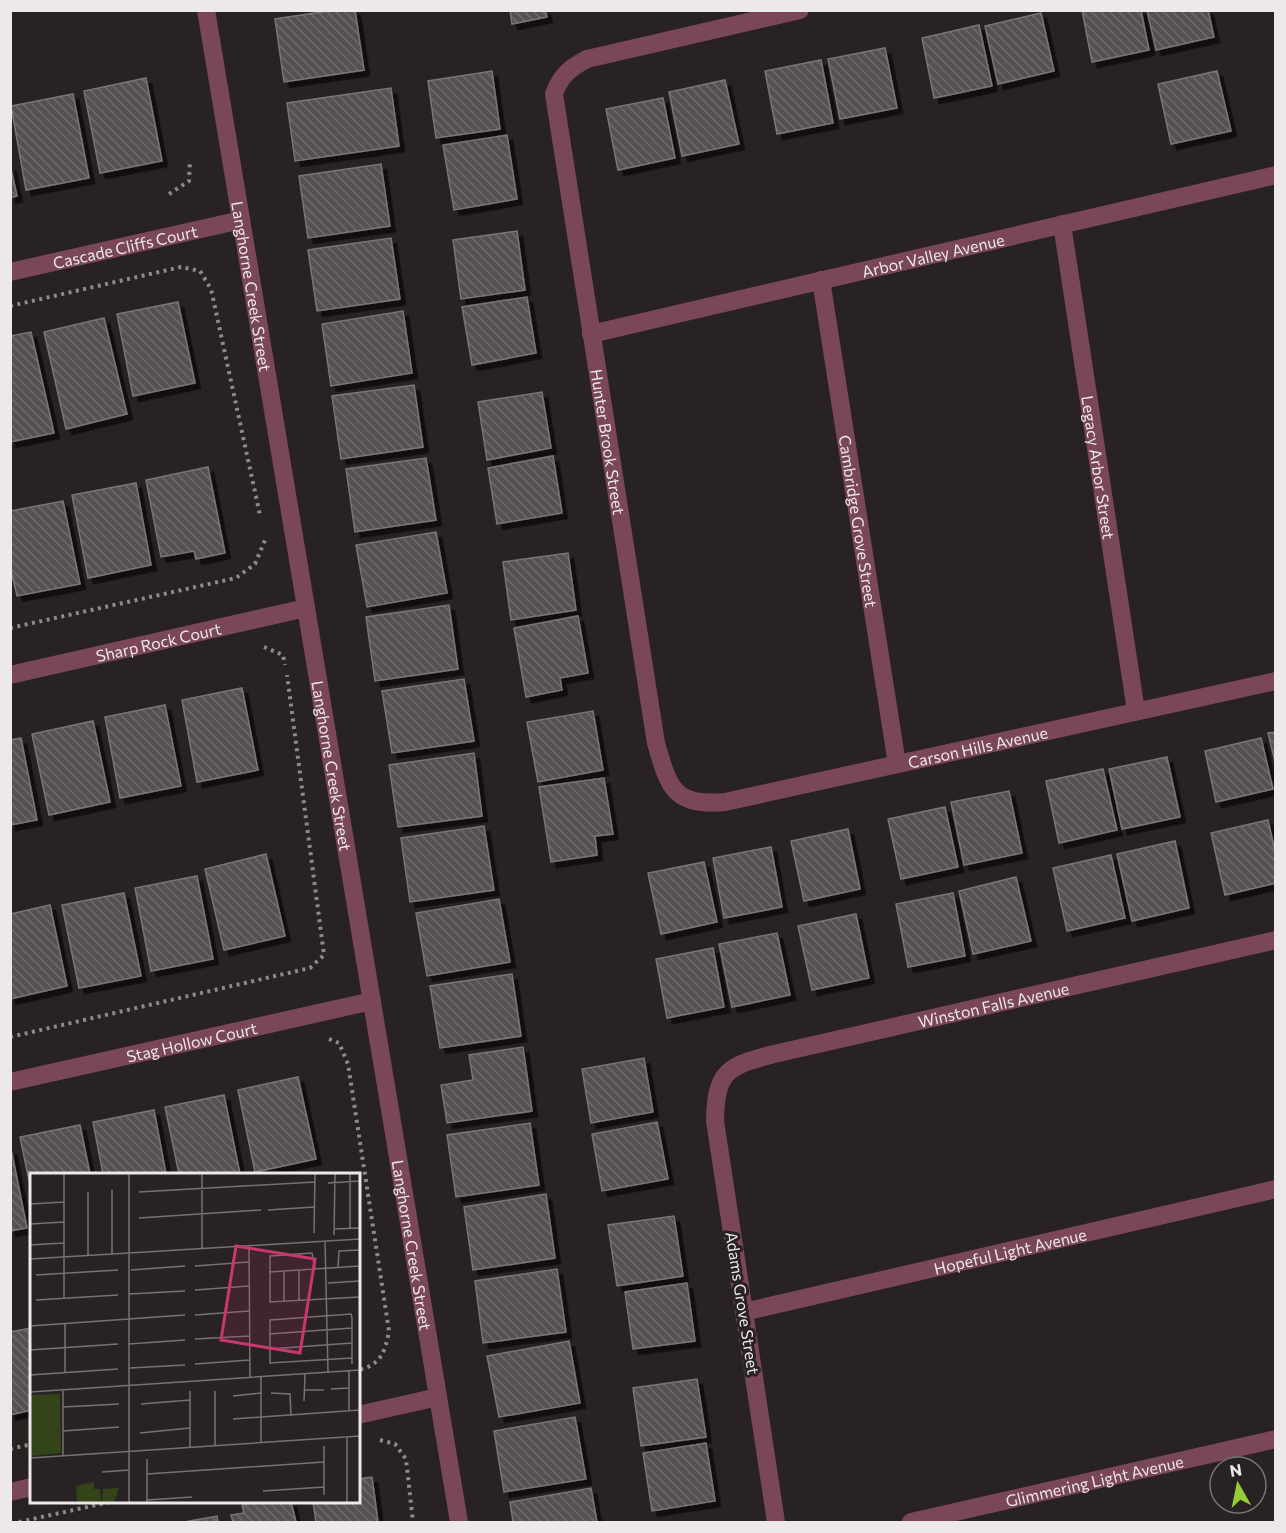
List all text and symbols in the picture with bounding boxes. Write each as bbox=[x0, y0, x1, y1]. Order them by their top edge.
street label: Langhorne Creek Street bbox=[229, 200, 276, 373]
street label: Cascade Cliffs Court bbox=[51, 220, 200, 272]
street label: Arbor Valley Avenue bbox=[860, 229, 1006, 280]
street label: Hunter Brook Street bbox=[588, 368, 630, 516]
street label: Legacy Arbor Street bbox=[1079, 394, 1119, 541]
street label: Cambridge Grove Street bbox=[836, 433, 882, 609]
street label: Sharp Rock Court bbox=[94, 618, 223, 665]
street label: Langhorne Creek Street bbox=[309, 679, 356, 852]
street label: Carson Hills Avenue bbox=[906, 722, 1049, 771]
street label: Winston Falls Avenue bbox=[916, 978, 1071, 1031]
street label: Stag Hollow Court bbox=[124, 1017, 259, 1065]
street label: Langhorne Creek Street bbox=[389, 1158, 436, 1332]
inset map bbox=[30, 1173, 360, 1503]
street label: Hopeful Light Avenue bbox=[932, 1224, 1088, 1277]
street label: Adams Grove Street bbox=[722, 1230, 764, 1376]
street label: Glimmering Light Avenue bbox=[1003, 1451, 1185, 1510]
north arrow bbox=[1208, 1455, 1268, 1515]
text: N bbox=[1228, 1459, 1243, 1480]

